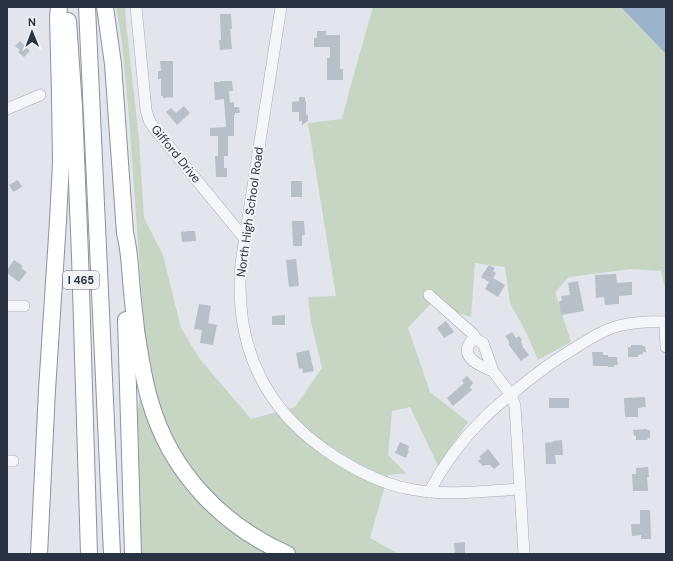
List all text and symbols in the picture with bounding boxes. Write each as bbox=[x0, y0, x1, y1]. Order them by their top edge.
north arrow bbox=[12, 12, 52, 52]
text: N bbox=[28, 15, 36, 29]
street label: Gifford Drive bbox=[148, 122, 204, 187]
street label: North High School Road bbox=[233, 146, 267, 278]
road number: I 465 bbox=[63, 271, 99, 289]

